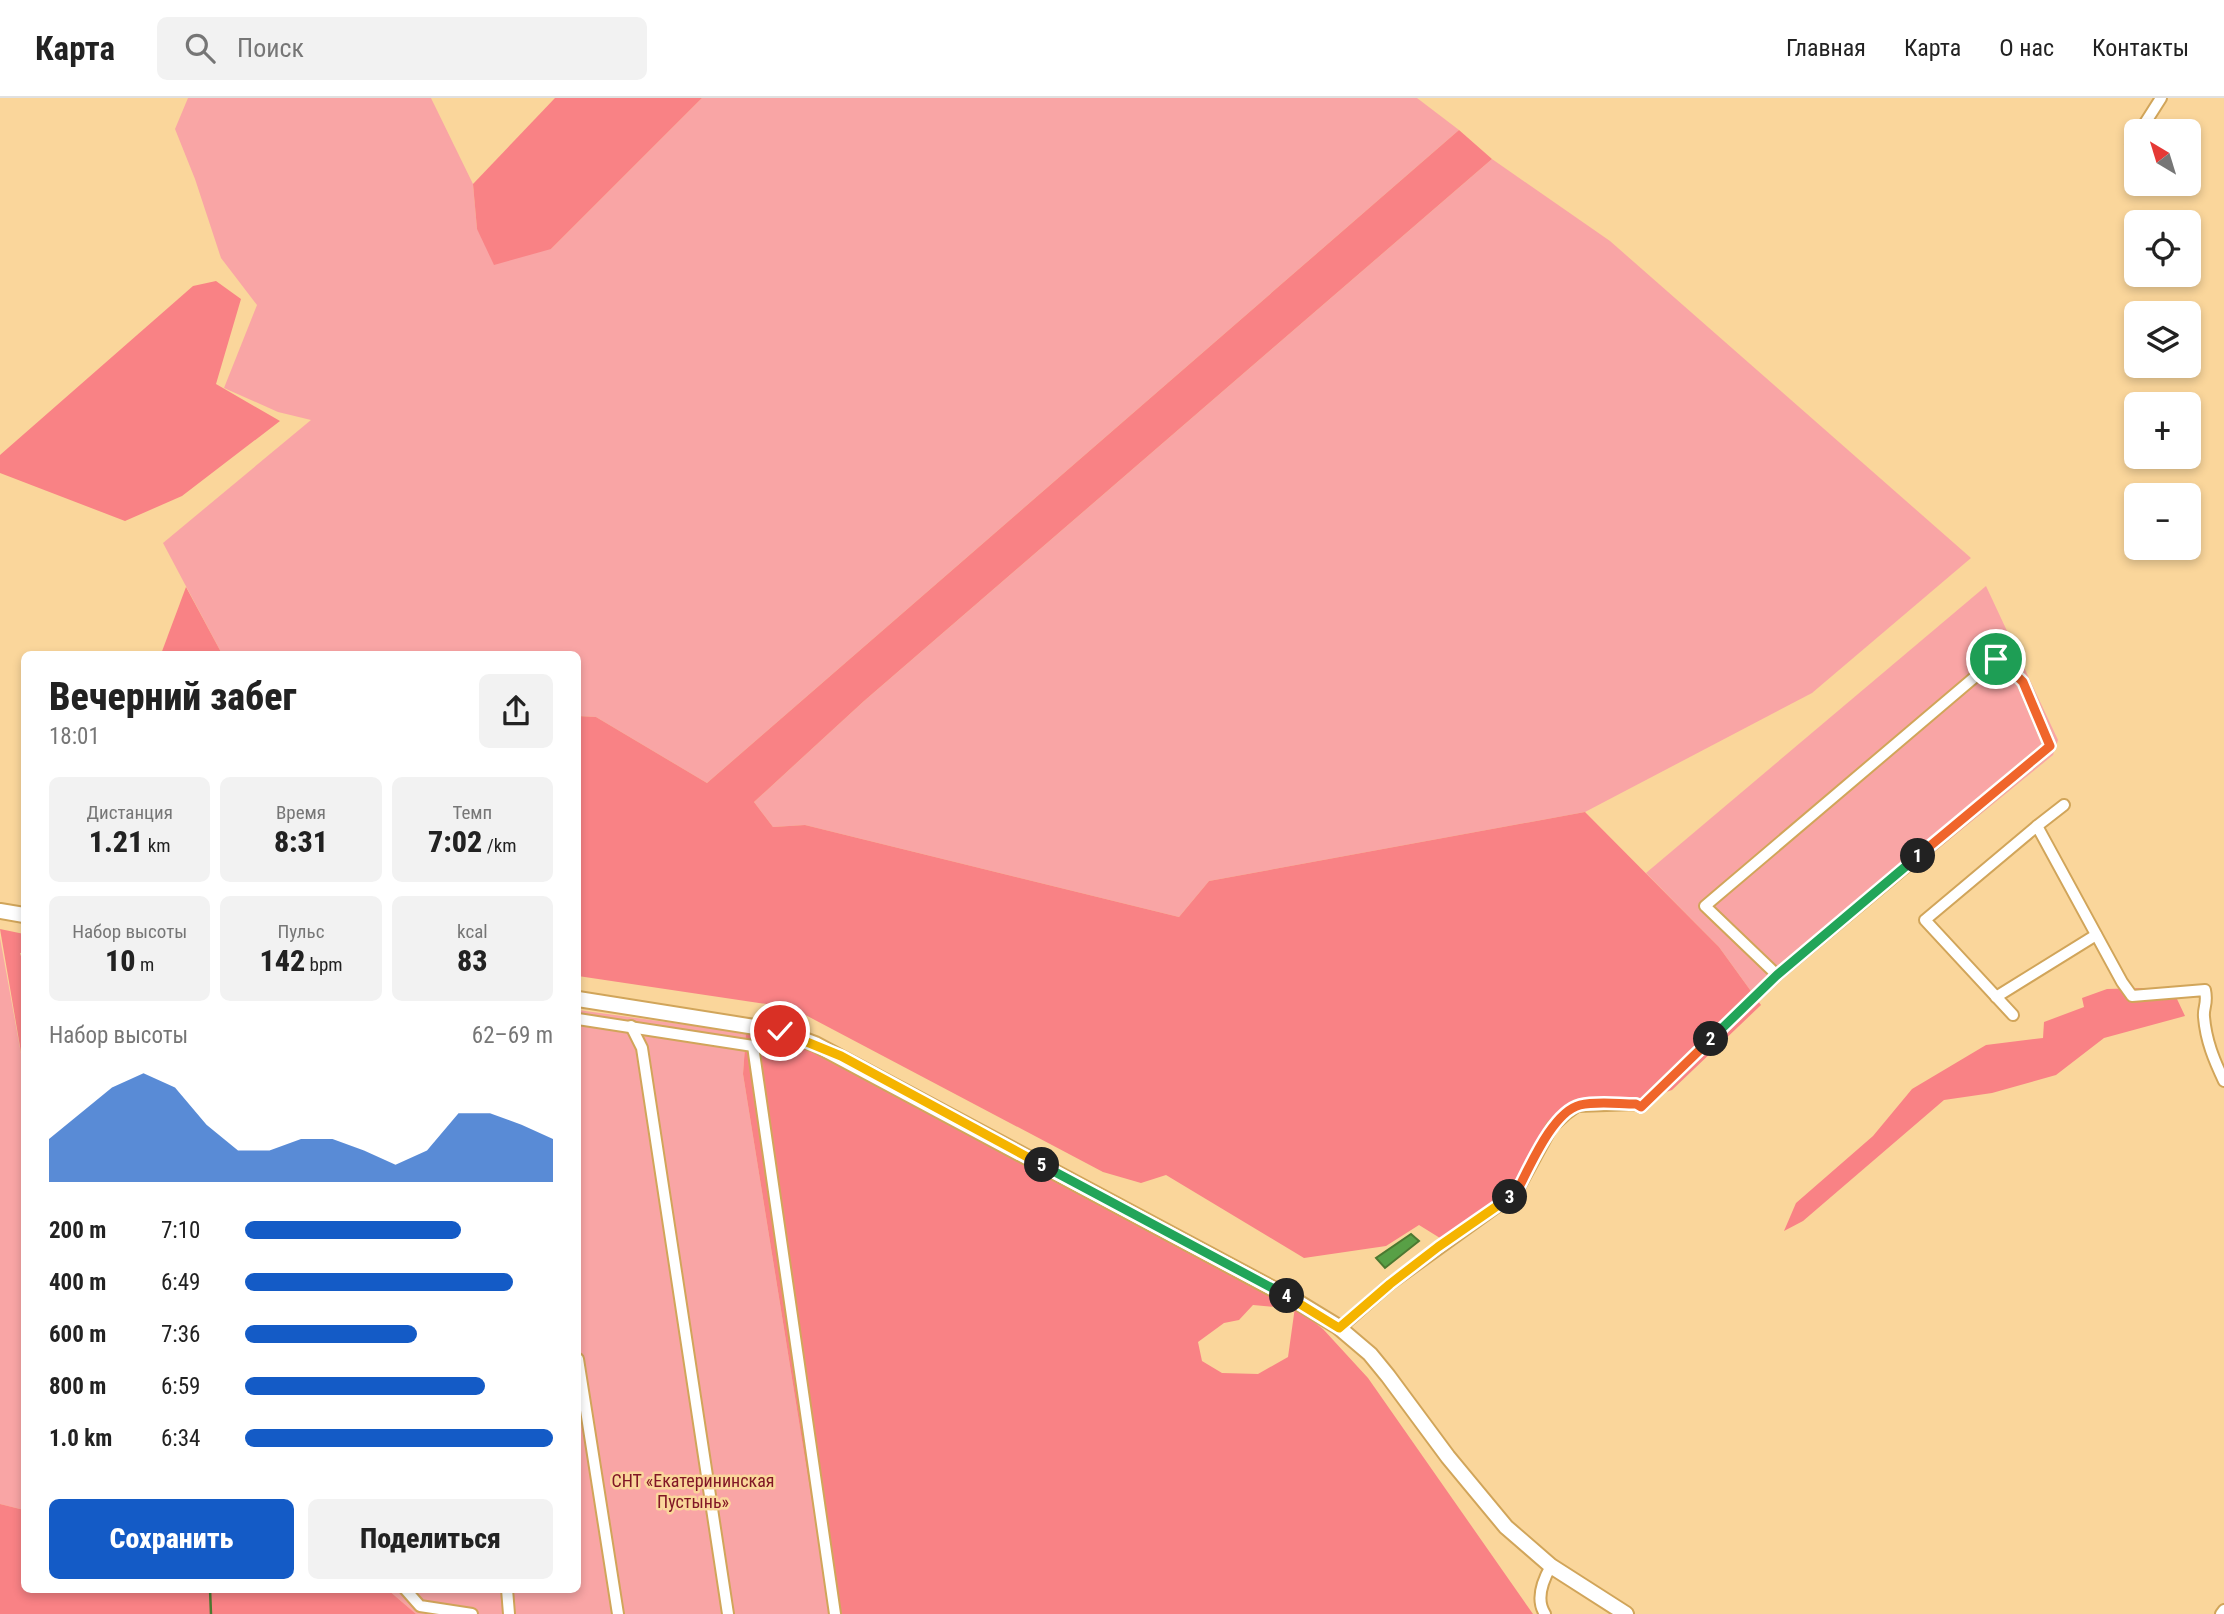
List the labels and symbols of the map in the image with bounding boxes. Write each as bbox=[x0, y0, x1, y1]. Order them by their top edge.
north arrow bbox=[2124, 119, 2202, 196]
pin bbox=[1966, 629, 2026, 689]
pin: 1 bbox=[1900, 838, 1936, 874]
pin bbox=[750, 1001, 810, 1061]
pin: 2 bbox=[1694, 1021, 1728, 1056]
pin: 5 bbox=[1024, 1148, 1060, 1182]
pin: 3 bbox=[1492, 1180, 1528, 1214]
pin: 4 bbox=[1270, 1278, 1304, 1314]
park label: СНТ «Екатерининская Пустынь» bbox=[611, 1470, 775, 1512]

